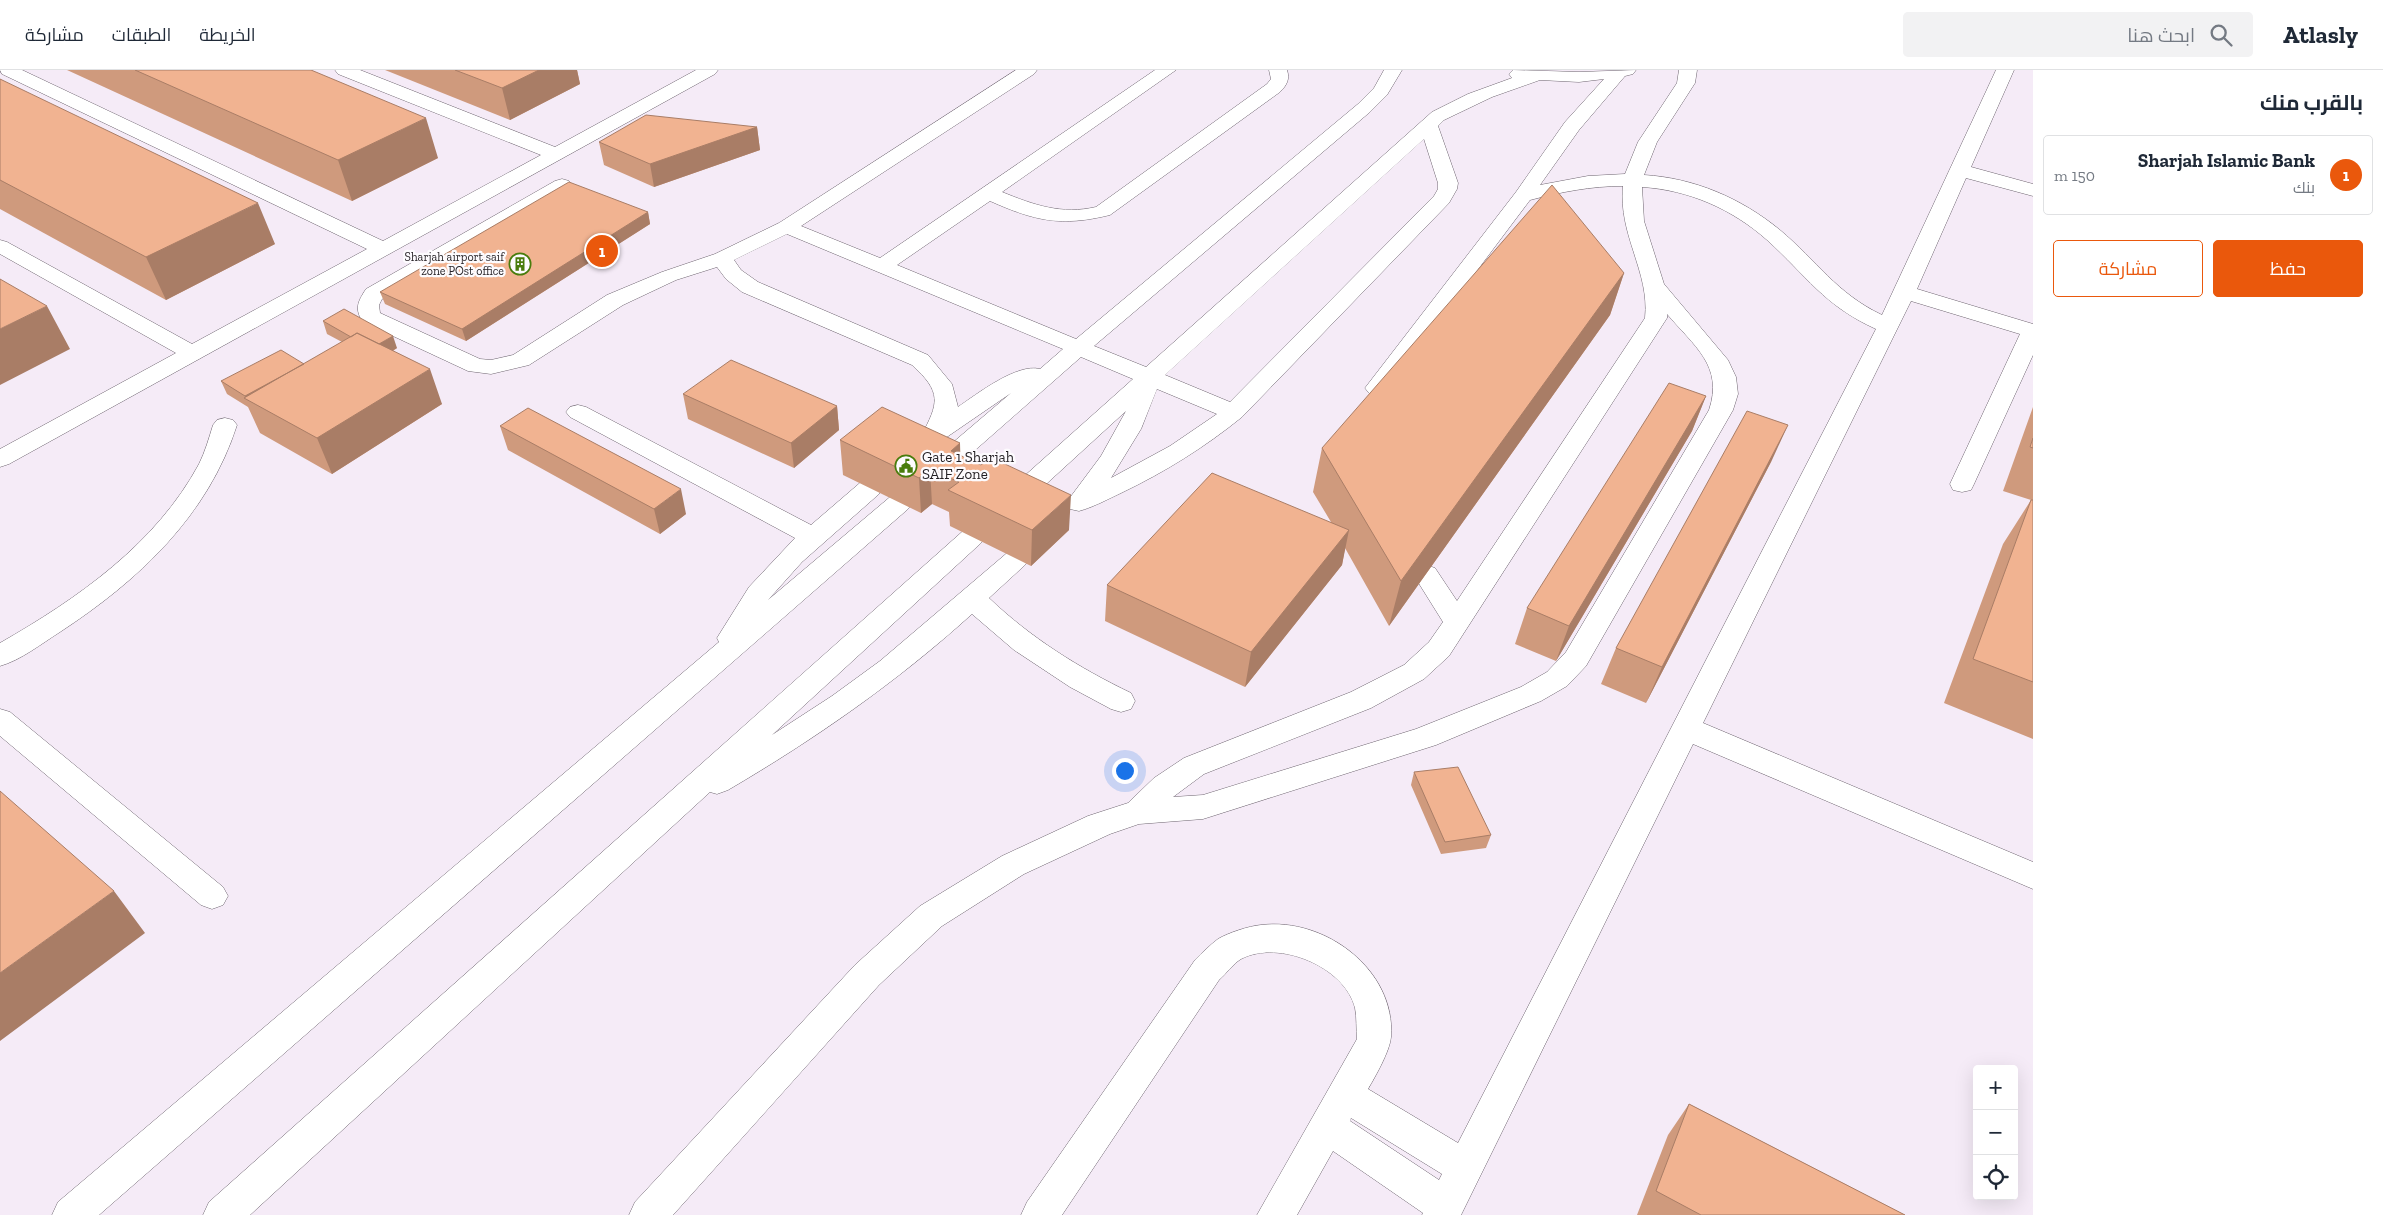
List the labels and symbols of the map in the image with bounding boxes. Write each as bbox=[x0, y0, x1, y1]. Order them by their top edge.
pin: 1 bbox=[586, 232, 618, 270]
place label: Sharjah airport saif zone POst office bbox=[404, 250, 505, 278]
building icon: Sharjah airport saif zone POst office bbox=[508, 252, 532, 276]
place label: Gate 1 Sharjah SAIF Zone bbox=[922, 448, 1015, 483]
public building icon: Gate 1 Sharjah SAIF Zone bbox=[894, 454, 918, 478]
your location bbox=[1112, 758, 1138, 784]

